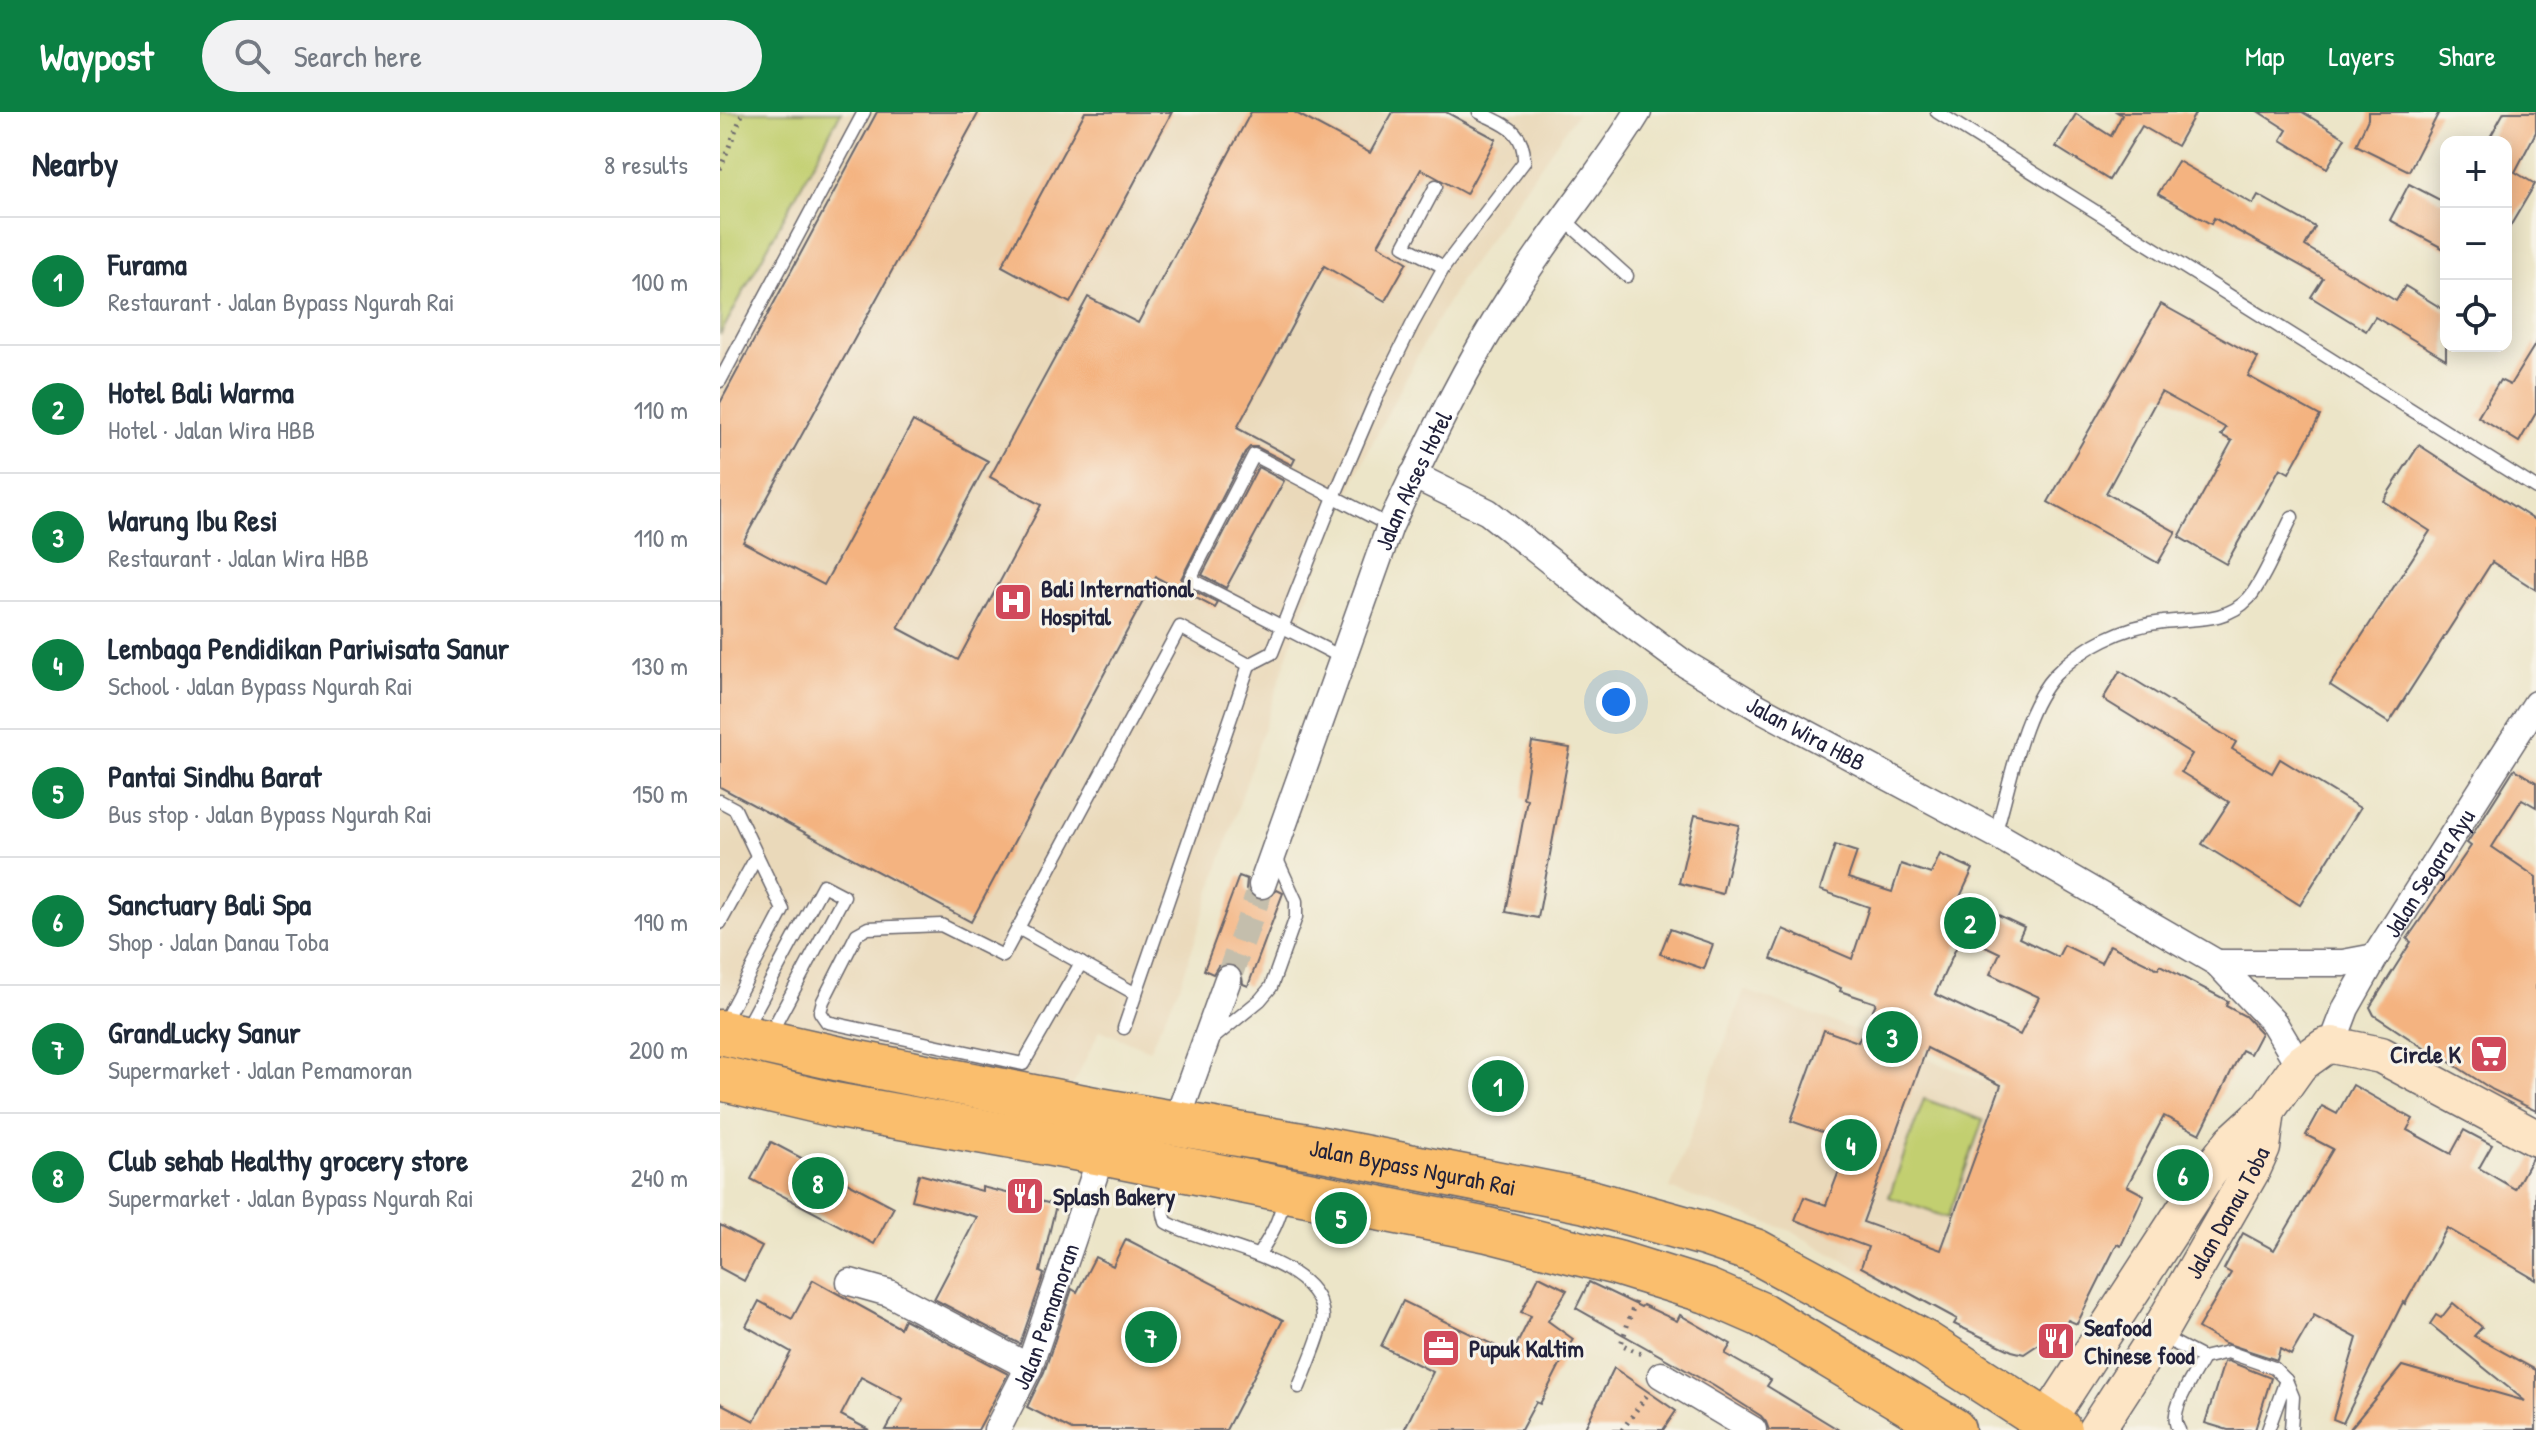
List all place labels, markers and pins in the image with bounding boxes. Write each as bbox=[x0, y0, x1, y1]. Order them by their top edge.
place label: Bali International Hospital bbox=[1041, 572, 1194, 633]
hospital icon: Bali International Hospital bbox=[992, 581, 1034, 623]
pin: 2 bbox=[1944, 893, 1996, 953]
pin: 3 bbox=[1866, 1007, 1918, 1067]
supermarket icon: Circle K bbox=[2468, 1033, 2510, 1075]
place label: Circle K bbox=[2390, 1038, 2461, 1070]
pin: 1 bbox=[1472, 1056, 1524, 1116]
pin: 4 bbox=[1825, 1115, 1877, 1175]
pin: 6 bbox=[2157, 1145, 2209, 1205]
pin: 8 bbox=[792, 1153, 844, 1213]
restaurant icon: Splash Bakery bbox=[1004, 1175, 1046, 1217]
place label: Splash Bakery bbox=[1053, 1180, 1175, 1213]
pin: 5 bbox=[1315, 1188, 1367, 1248]
pin: 7 bbox=[1125, 1307, 1177, 1367]
place label: Seafood Chinese food bbox=[2084, 1311, 2195, 1371]
restaurant icon: Seafood Chinese food bbox=[2035, 1320, 2077, 1362]
office icon: Pupuk Kaltim bbox=[1420, 1327, 1462, 1369]
place label: Pupuk Kaltim bbox=[1469, 1332, 1584, 1365]

